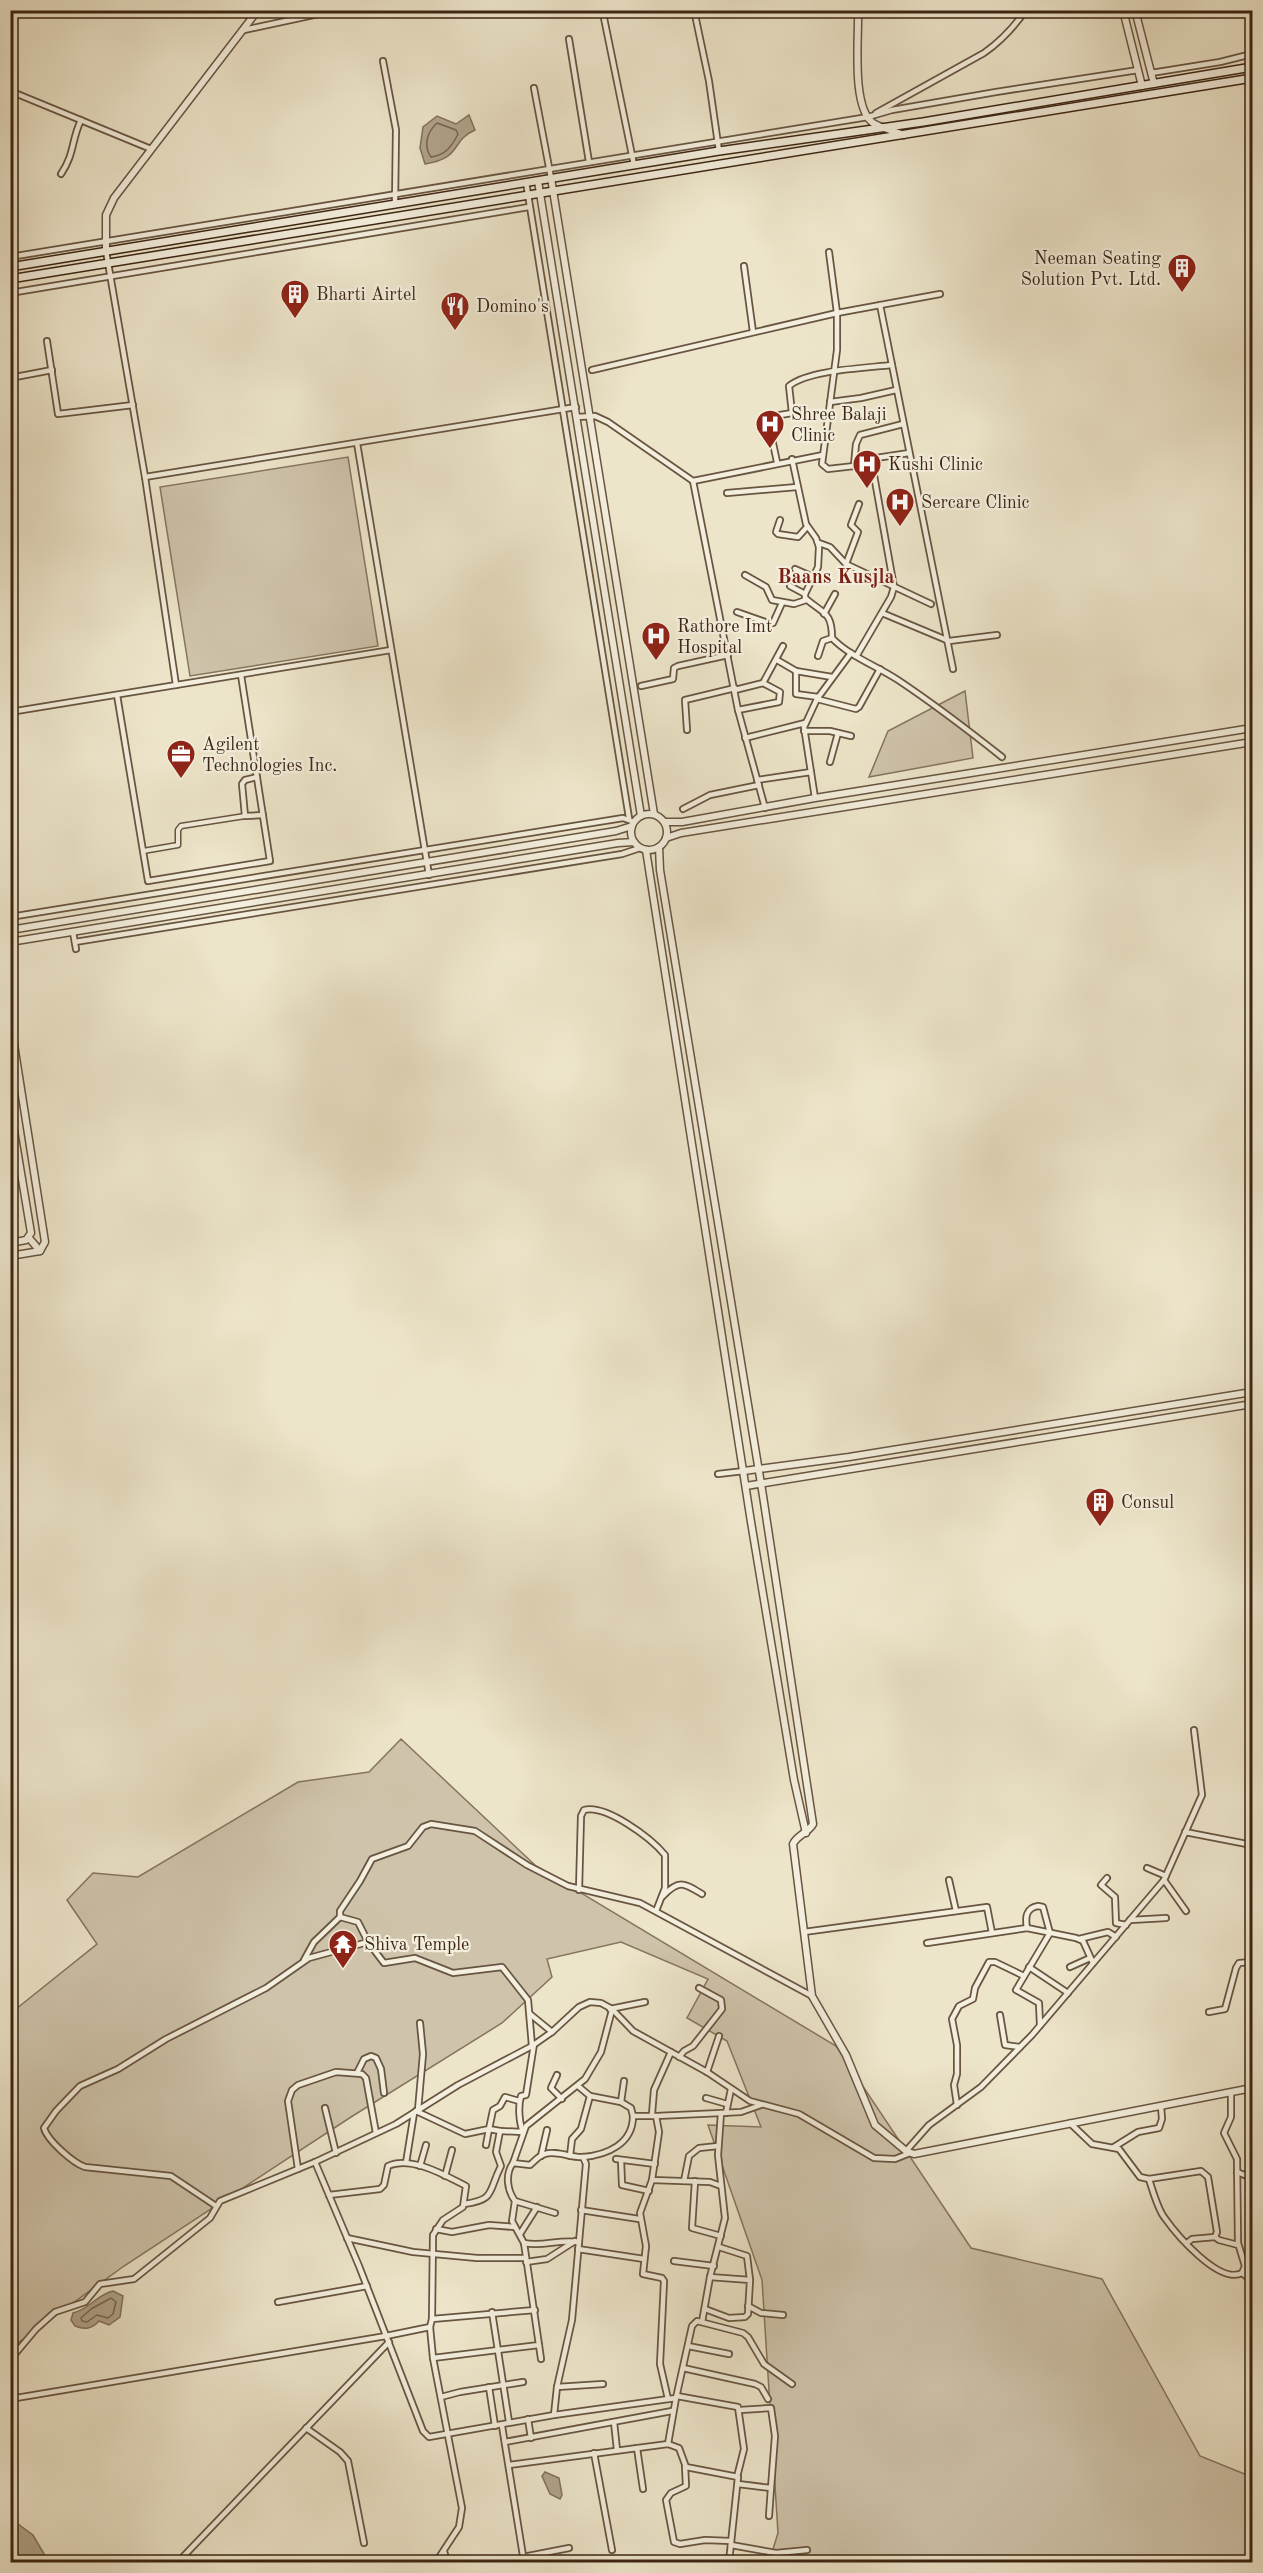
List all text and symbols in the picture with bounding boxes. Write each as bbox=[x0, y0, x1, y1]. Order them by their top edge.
place label: Neeman Seating Solution Pvt. Ltd. bbox=[1021, 250, 1161, 289]
building icon: Neeman Seating Solution Pvt. Ltd. bbox=[1166, 252, 1198, 294]
building icon: Bharti Airtel bbox=[279, 278, 311, 320]
place label: Bharti Airtel bbox=[316, 286, 416, 304]
restaurant icon: Domino's bbox=[439, 290, 471, 332]
place label: Domino's bbox=[476, 298, 549, 316]
place label: Shree Balaji Clinic bbox=[791, 406, 887, 445]
hospital icon: Shree Balaji Clinic bbox=[754, 408, 786, 450]
hospital icon: Kushi Clinic bbox=[851, 448, 883, 490]
place label: Kushi Clinic bbox=[888, 456, 983, 474]
hospital icon: Sercare Clinic bbox=[884, 486, 916, 528]
place label: Sercare Clinic bbox=[921, 494, 1030, 512]
district label: Baans Kusjla bbox=[777, 568, 895, 588]
place label: Rathore Imt Hospital bbox=[677, 618, 772, 657]
hospital icon: Rathore Imt Hospital bbox=[640, 620, 672, 662]
place label: Agilent Technologies Inc. bbox=[202, 736, 337, 775]
office icon: Agilent Technologies Inc. bbox=[165, 738, 197, 780]
building icon: Consul bbox=[1084, 1486, 1116, 1528]
place label: Consul bbox=[1121, 1494, 1174, 1512]
temple icon: Shiva Temple bbox=[327, 1928, 359, 1970]
place label: Shiva Temple bbox=[364, 1936, 469, 1954]

